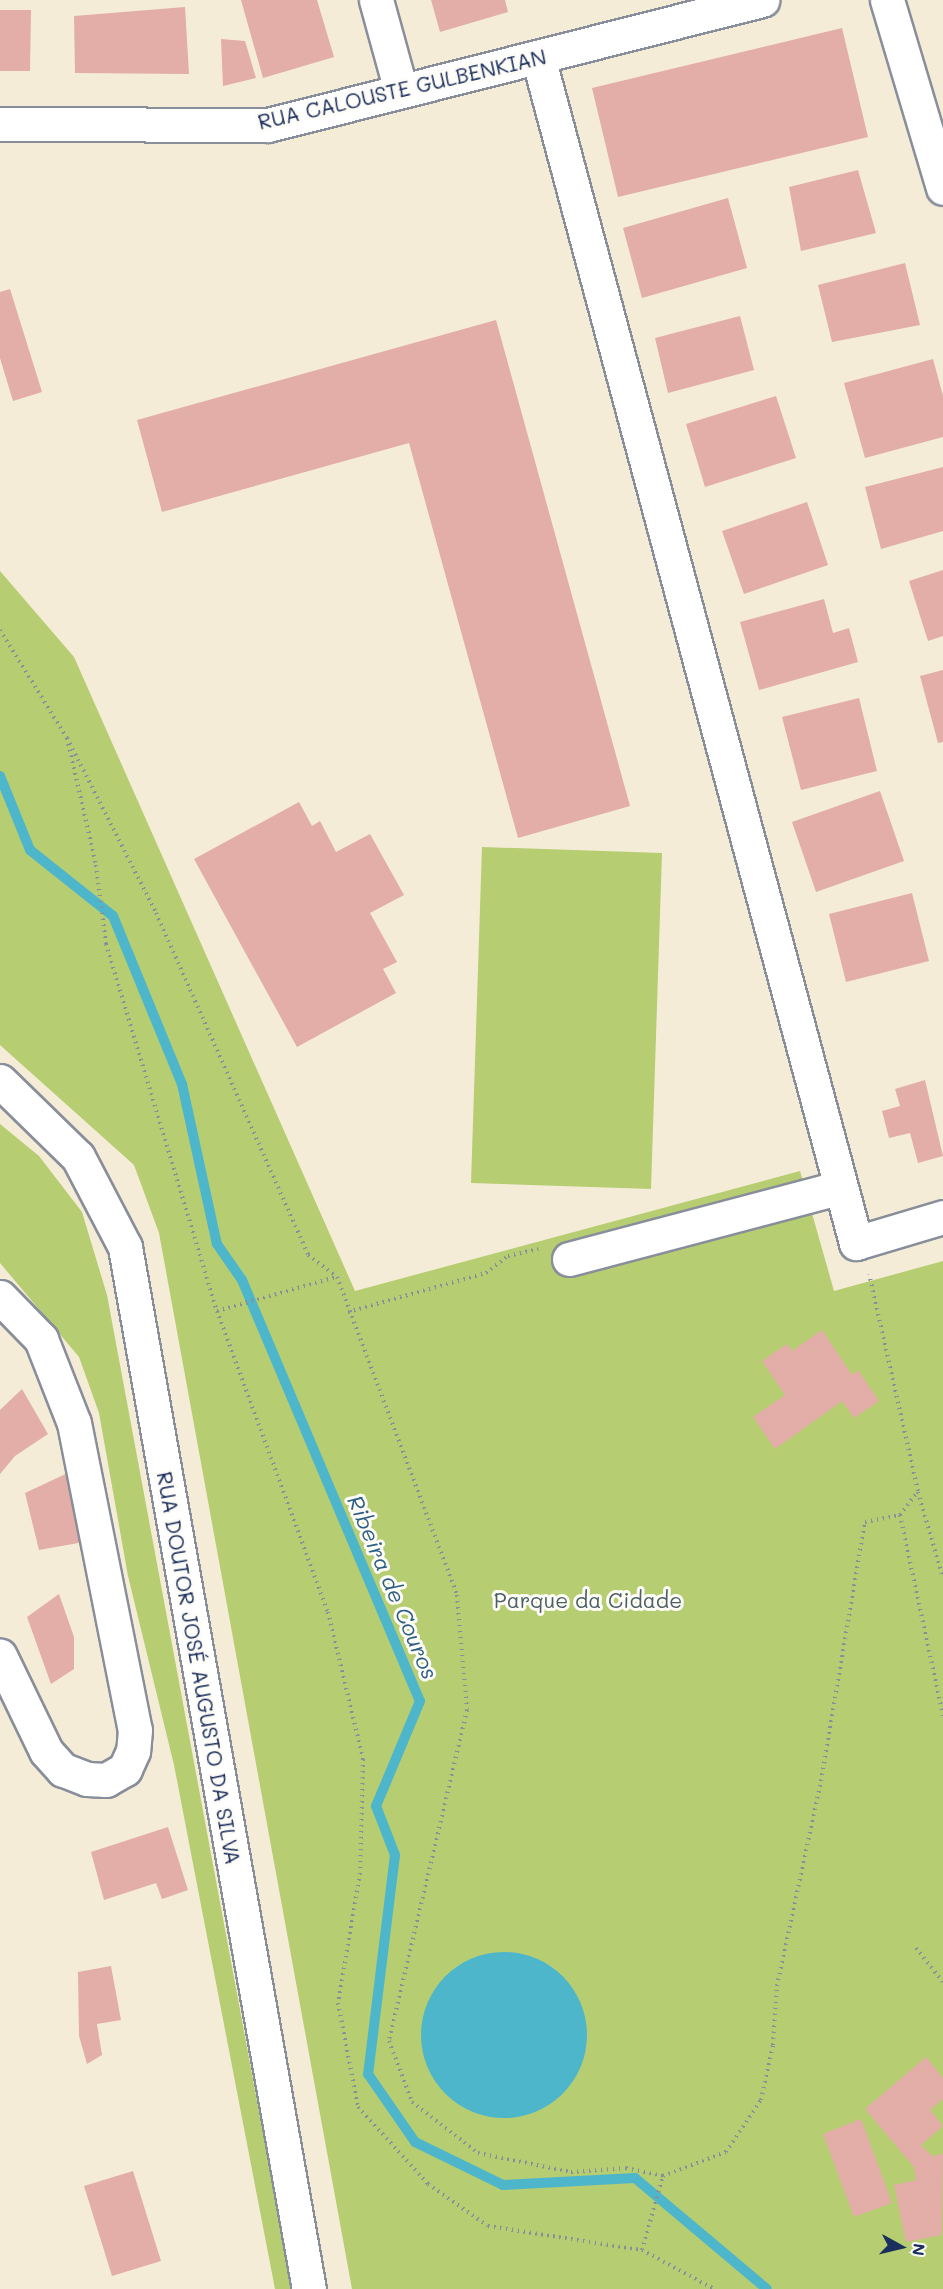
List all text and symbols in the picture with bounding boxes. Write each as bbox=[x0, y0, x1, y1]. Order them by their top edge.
street label: RUA CALOUSTE GULBENKIAN bbox=[255, 44, 549, 134]
street label: RUA DOUTOR JOSÉ AUGUSTO DA SILVA bbox=[152, 1470, 246, 1866]
water label: Ribeira de Couros bbox=[342, 1491, 444, 1683]
park label: Parque da Cidade bbox=[494, 1587, 682, 1613]
north arrow bbox=[871, 2217, 931, 2277]
text: N bbox=[908, 2242, 931, 2257]

